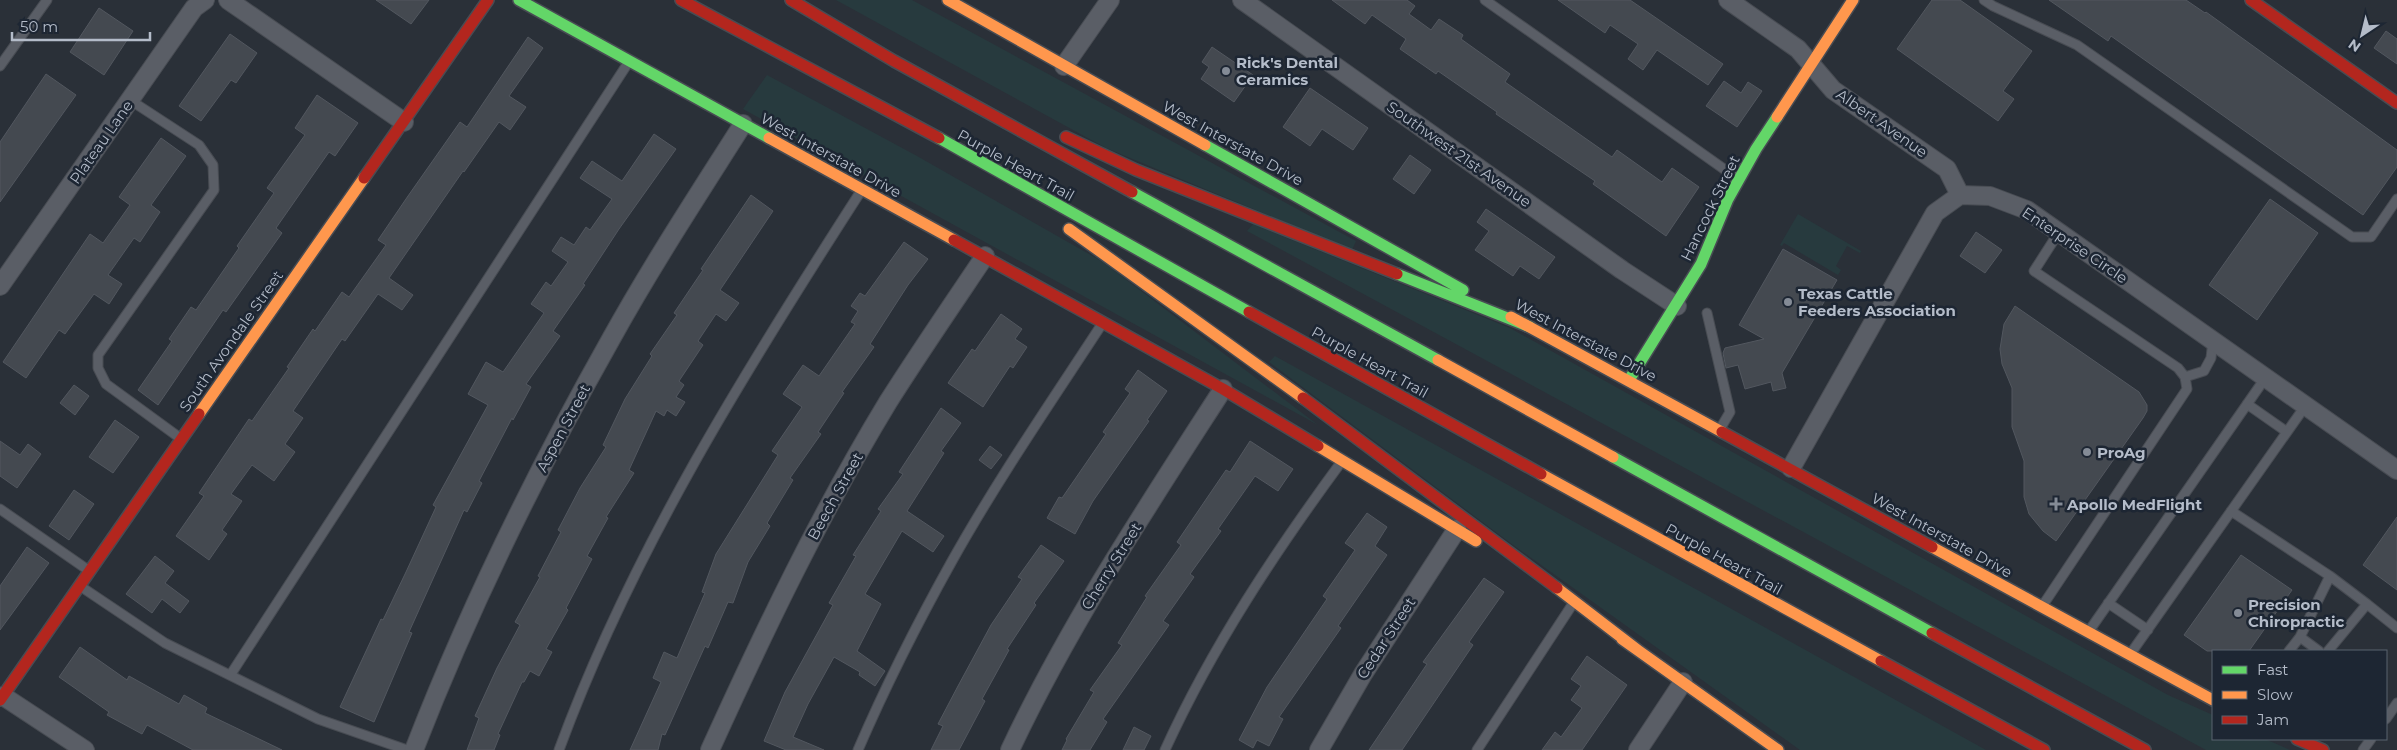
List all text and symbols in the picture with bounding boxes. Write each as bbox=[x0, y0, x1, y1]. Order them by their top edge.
scale bar bbox=[12, 10, 150, 42]
north arrow bbox=[2337, 10, 2387, 60]
text: 50 m bbox=[20, 17, 58, 36]
text: N bbox=[2345, 35, 2364, 56]
place label: Rick's Dental Ceramics bbox=[1236, 53, 1338, 89]
marker: Rick's Dental Ceramics bbox=[1220, 65, 1232, 77]
street label: Albert Avenue bbox=[1833, 85, 1931, 161]
street label: Plateau Lane bbox=[65, 96, 137, 188]
street label: West Interstate Drive bbox=[1159, 96, 1307, 190]
street label: Southwest 21st Avenue bbox=[1383, 97, 1535, 211]
street label: West Interstate Drive bbox=[757, 108, 905, 202]
street label: Purple Heart Trail bbox=[954, 125, 1078, 205]
street label: Hancock Street bbox=[1676, 152, 1744, 264]
street label: Enterprise Circle bbox=[2019, 203, 2131, 287]
street label: South Avondale Street bbox=[175, 267, 287, 415]
place label: Texas Cattle Feeders Association bbox=[1798, 284, 1956, 320]
street label: West Interstate Drive bbox=[1512, 295, 1660, 385]
marker: Texas Cattle Feeders Association bbox=[1782, 296, 1794, 308]
street label: Purple Heart Trail bbox=[1308, 322, 1432, 402]
street label: Aspen Street bbox=[532, 381, 594, 475]
place label: ProAg bbox=[2097, 443, 2146, 462]
marker: ProAg bbox=[2081, 446, 2093, 458]
street label: Beech Street bbox=[803, 449, 867, 543]
street label: West Interstate Drive bbox=[1868, 488, 2016, 582]
place label: Apollo MedFlight bbox=[2066, 495, 2202, 514]
marker: Apollo MedFlight bbox=[2049, 497, 2063, 511]
street label: Cherry Street bbox=[1077, 519, 1145, 613]
street label: Purple Heart Trail bbox=[1662, 519, 1786, 599]
street label: Cedar Street bbox=[1353, 594, 1419, 682]
place label: Precision Chiropractic bbox=[2248, 595, 2344, 631]
marker: Precision Chiropractic bbox=[2232, 607, 2244, 619]
legend bbox=[2212, 650, 2387, 740]
text: Fast bbox=[2257, 660, 2288, 679]
text: Slow bbox=[2257, 685, 2293, 704]
text: Jam bbox=[2256, 710, 2289, 729]

